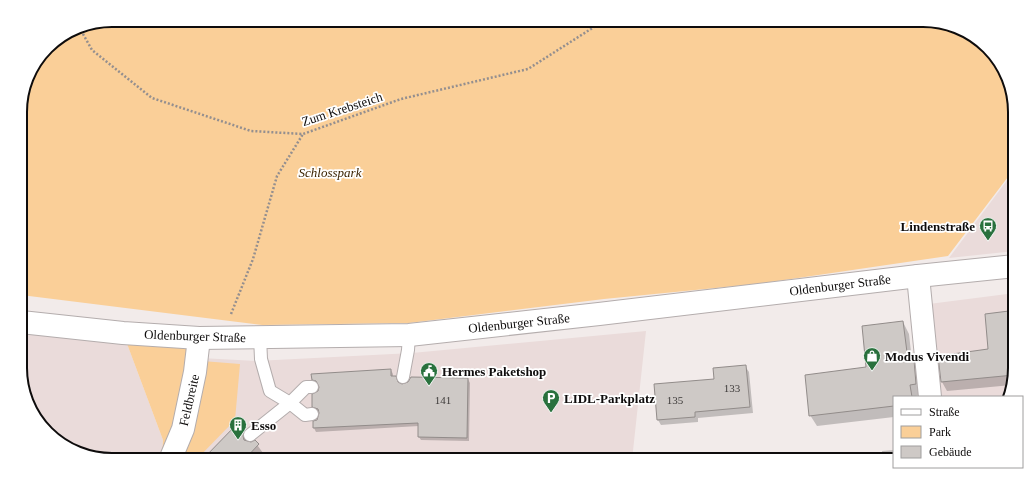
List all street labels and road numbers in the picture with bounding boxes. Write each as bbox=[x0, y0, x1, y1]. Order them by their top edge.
street label: Zum Krebsteich bbox=[300, 89, 385, 129]
street label: Oldenburger Straße bbox=[788, 271, 892, 299]
street label: Oldenburger Straße bbox=[468, 310, 571, 336]
street label: Oldenburger Straße bbox=[144, 327, 246, 345]
street label: Feldbreite bbox=[176, 372, 202, 427]

